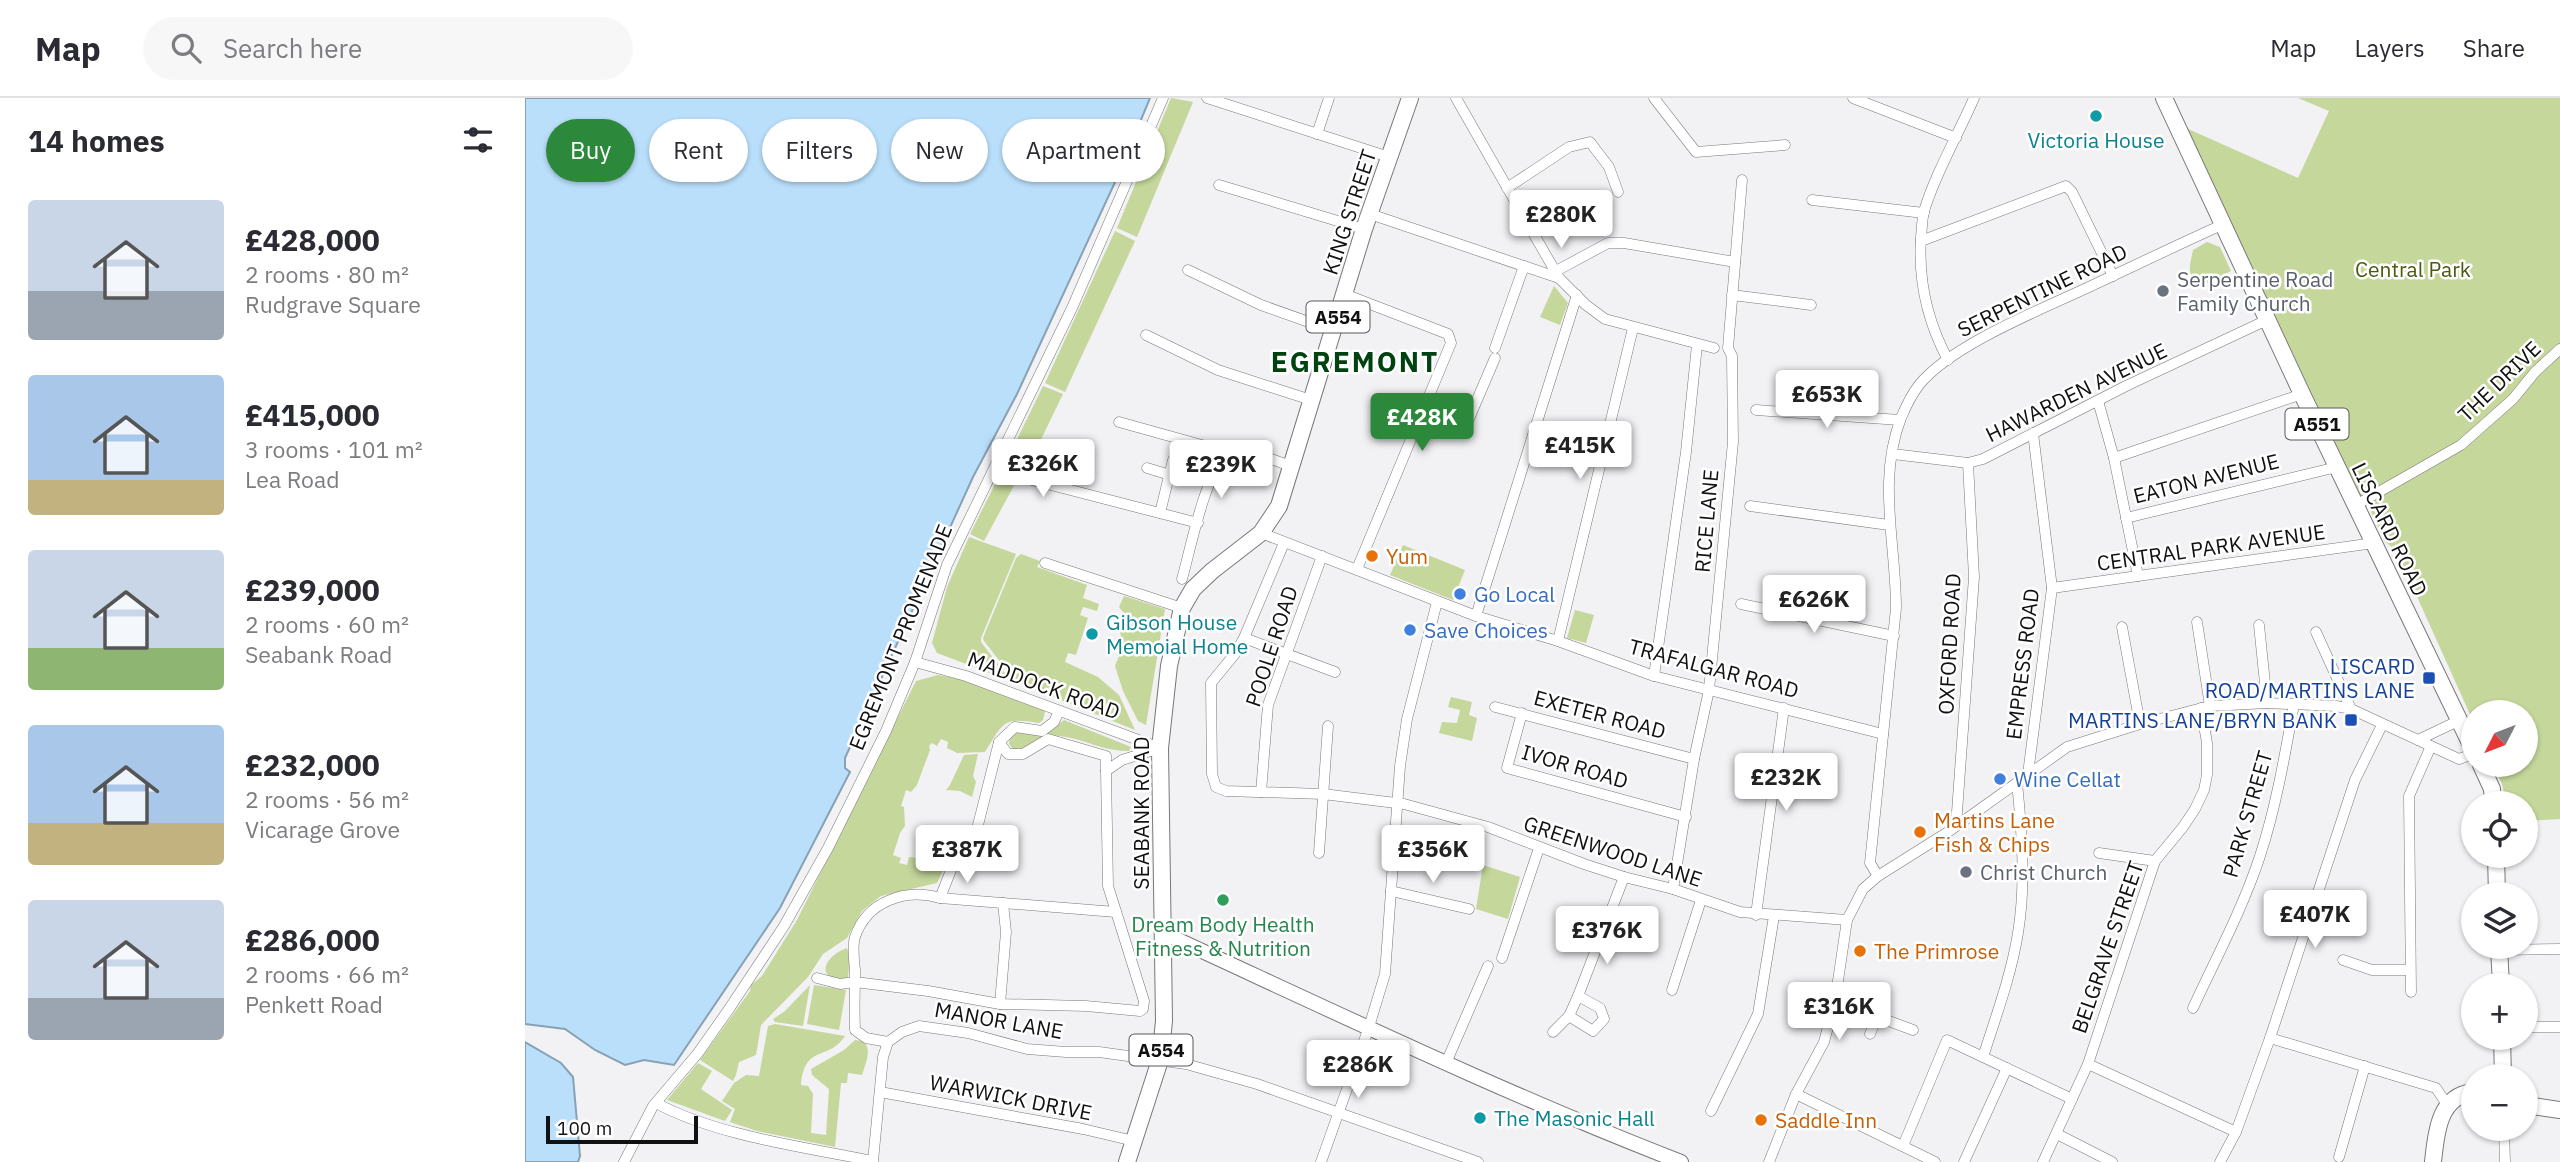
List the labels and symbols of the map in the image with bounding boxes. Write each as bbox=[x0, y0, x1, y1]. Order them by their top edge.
marker: Victoria House bbox=[2088, 108, 2104, 124]
place label: Victoria House bbox=[2027, 126, 2165, 154]
street label: KING STREET bbox=[1316, 146, 1382, 278]
pin: £280K bbox=[1512, 190, 1610, 250]
street label: SERPENTINE ROAD bbox=[1953, 237, 2131, 343]
park label: Central Park bbox=[2355, 255, 2471, 283]
place label: Serpentine Road Family Church bbox=[2177, 265, 2333, 317]
marker: Serpentine Road Family Church bbox=[2155, 283, 2171, 299]
road number: A554 bbox=[1307, 302, 1369, 332]
street label: THE DRIVE bbox=[2451, 334, 2547, 428]
street label: HAWARDEN AVENUE bbox=[1980, 336, 2172, 448]
district label: EGREMONT bbox=[1271, 343, 1439, 380]
pin: £653K bbox=[1778, 370, 1876, 430]
pin: £428K bbox=[1373, 394, 1471, 453]
road number: A551 bbox=[2285, 408, 2349, 440]
pin: £415K bbox=[1531, 422, 1629, 481]
pin: £326K bbox=[994, 440, 1092, 499]
pin: £239K bbox=[1172, 440, 1270, 500]
street label: EATON AVENUE bbox=[2130, 446, 2282, 510]
street label: LISCARD ROAD bbox=[2346, 457, 2434, 601]
street label: RICE LANE bbox=[1688, 468, 1724, 574]
street label: CENTRAL PARK AVENUE bbox=[2095, 517, 2327, 577]
street label: EGREMONT PROMENADE bbox=[842, 520, 958, 754]
place label: Yum bbox=[1386, 542, 1428, 570]
marker: Yum bbox=[1364, 548, 1380, 564]
street label: OXFORD ROAD bbox=[1931, 573, 1967, 715]
pin: £626K bbox=[1765, 575, 1863, 635]
place label: Go Local bbox=[1474, 580, 1555, 608]
street label: POOLE ROAD bbox=[1238, 582, 1304, 710]
marker: Go Local bbox=[1452, 586, 1468, 602]
street label: EMPRESS ROAD bbox=[1999, 587, 2045, 741]
place label: Gibson House Memoial Home bbox=[1106, 608, 1248, 660]
place label: Save Choices bbox=[1424, 616, 1548, 644]
marker: Save Choices bbox=[1402, 622, 1418, 638]
marker: Gibson House Memoial Home bbox=[1084, 626, 1100, 642]
street label: TRAFALGAR ROAD bbox=[1626, 632, 1802, 704]
street label: MADDOCK ROAD bbox=[964, 644, 1124, 726]
place label: LISCARD ROAD/MARTINS LANE bbox=[2205, 652, 2415, 704]
marker: LISCARD ROAD/MARTINS LANE bbox=[2421, 670, 2437, 686]
street label: EXETER ROAD bbox=[1531, 683, 1669, 745]
north arrow bbox=[2461, 700, 2537, 777]
place label: MARTINS LANE/BRYN BANK bbox=[2068, 706, 2337, 734]
marker: MARTINS LANE/BRYN BANK bbox=[2343, 712, 2359, 728]
street label: SEABANK ROAD bbox=[1127, 736, 1155, 890]
street label: IVOR ROAD bbox=[1518, 737, 1632, 795]
street label: PARK STREET bbox=[2216, 747, 2278, 881]
pin: £232K bbox=[1737, 754, 1835, 813]
place label: Wine Cellat bbox=[2014, 765, 2121, 793]
marker: Wine Cellat bbox=[1992, 771, 2008, 787]
place label: Martins Lane Fish & Chips bbox=[1934, 806, 2055, 858]
street label: GREENWOOD LANE bbox=[1520, 809, 1706, 893]
marker: Martins Lane Fish & Chips bbox=[1912, 824, 1928, 840]
pin: £387K bbox=[918, 826, 1016, 885]
pin: £356K bbox=[1384, 826, 1482, 885]
street label: BELGRAVE STREET bbox=[2064, 857, 2150, 1037]
place label: Christ Church bbox=[1980, 858, 2107, 886]
marker: Christ Church bbox=[1958, 864, 1974, 880]
pin: £407K bbox=[2266, 890, 2364, 950]
marker: Dream Body Health Fitness & Nutrition bbox=[1215, 892, 1231, 908]
pin: £376K bbox=[1558, 906, 1656, 966]
place label: Dream Body Health Fitness & Nutrition bbox=[1131, 910, 1315, 962]
place label: The Primrose bbox=[1874, 937, 1999, 965]
marker: The Primrose bbox=[1852, 943, 1868, 959]
pin: £316K bbox=[1790, 982, 1888, 1042]
street label: MANOR LANE bbox=[933, 995, 1065, 1045]
road number: A554 bbox=[1129, 1034, 1193, 1066]
pin: £286K bbox=[1309, 1040, 1407, 1100]
street label: WARWICK DRIVE bbox=[927, 1068, 1095, 1126]
place label: The Masonic Hall bbox=[1494, 1104, 1655, 1132]
place label: Saddle Inn bbox=[1775, 1106, 1877, 1134]
marker: The Masonic Hall bbox=[1472, 1110, 1488, 1126]
marker: Saddle Inn bbox=[1753, 1112, 1769, 1128]
scale bar bbox=[546, 1113, 698, 1145]

